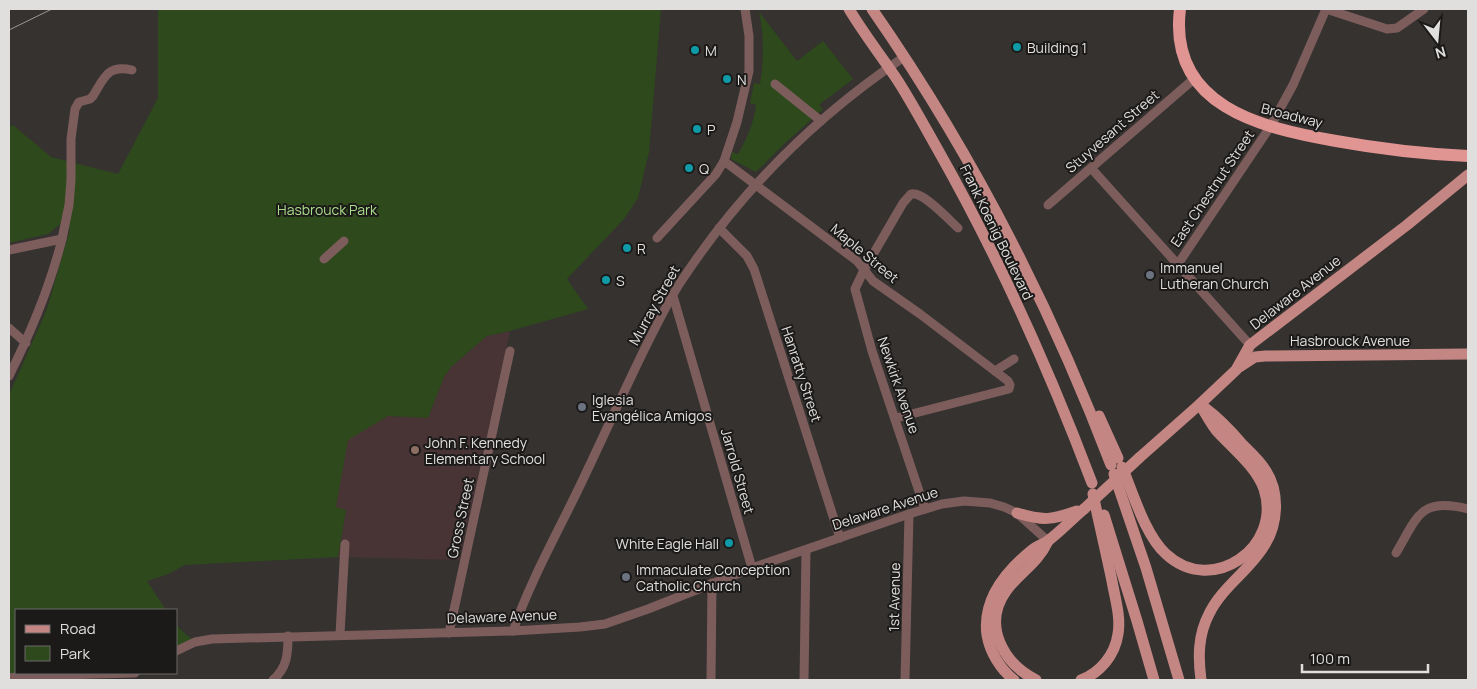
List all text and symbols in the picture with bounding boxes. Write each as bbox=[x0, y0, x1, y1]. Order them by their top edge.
north arrow bbox=[1412, 15, 1462, 65]
place label: Building 1 bbox=[1027, 38, 1087, 57]
place label: M bbox=[705, 41, 717, 60]
marker: Building 1 bbox=[1011, 41, 1023, 53]
text: N bbox=[1433, 42, 1448, 63]
marker: M bbox=[689, 44, 701, 56]
place label: N bbox=[737, 70, 747, 89]
marker: N bbox=[721, 73, 733, 85]
street label: Stuyvesant Street bbox=[1061, 85, 1163, 177]
street label: Broadway bbox=[1259, 98, 1325, 132]
place label: P bbox=[707, 120, 716, 139]
marker: P bbox=[691, 123, 703, 135]
street label: East Chestnut Street bbox=[1166, 126, 1258, 250]
place label: Q bbox=[699, 159, 709, 178]
street label: Frank Koenig Boulevard bbox=[956, 161, 1038, 303]
marker: Q bbox=[683, 162, 695, 174]
park label: Hasbrouck Park bbox=[277, 200, 378, 219]
street label: Maple Street bbox=[827, 219, 903, 287]
place label: R bbox=[637, 239, 646, 258]
marker: R bbox=[621, 242, 633, 254]
street label: Delaware Avenue bbox=[1246, 251, 1344, 333]
place label: Immanuel Lutheran Church bbox=[1160, 258, 1269, 293]
street label: Murray Street bbox=[624, 261, 684, 348]
marker: Immanuel Lutheran Church bbox=[1144, 269, 1156, 281]
place label: S bbox=[616, 271, 625, 290]
marker: S bbox=[600, 274, 612, 286]
street label: Hanratty Street bbox=[778, 324, 827, 425]
street label: Hasbrouck Avenue bbox=[1290, 331, 1410, 350]
street label: Newkirk Avenue bbox=[874, 334, 924, 436]
place label: Iglesia Evangélica Amigos bbox=[592, 390, 712, 425]
marker: Iglesia Evangélica Amigos bbox=[576, 401, 588, 413]
street label: Jarrold Street bbox=[717, 426, 759, 516]
place label: John F. Kennedy Elementary School bbox=[425, 433, 545, 468]
marker: John F. Kennedy Elementary School bbox=[409, 444, 421, 456]
street label: Gross Street bbox=[442, 476, 478, 560]
street label: Delaware Avenue bbox=[830, 482, 940, 534]
place label: White Eagle Hall bbox=[616, 534, 719, 553]
marker: White Eagle Hall bbox=[723, 537, 735, 549]
place label: Immaculate Conception Catholic Church bbox=[636, 560, 790, 595]
street label: 1st Avenue bbox=[884, 562, 904, 632]
marker: Immaculate Conception Catholic Church bbox=[620, 571, 632, 583]
street label: Delaware Avenue bbox=[447, 605, 557, 627]
legend bbox=[15, 609, 178, 674]
text: Road bbox=[60, 618, 96, 639]
scale bar bbox=[1302, 642, 1428, 674]
text: Park bbox=[60, 643, 90, 664]
text: 100 m bbox=[1310, 648, 1350, 669]

